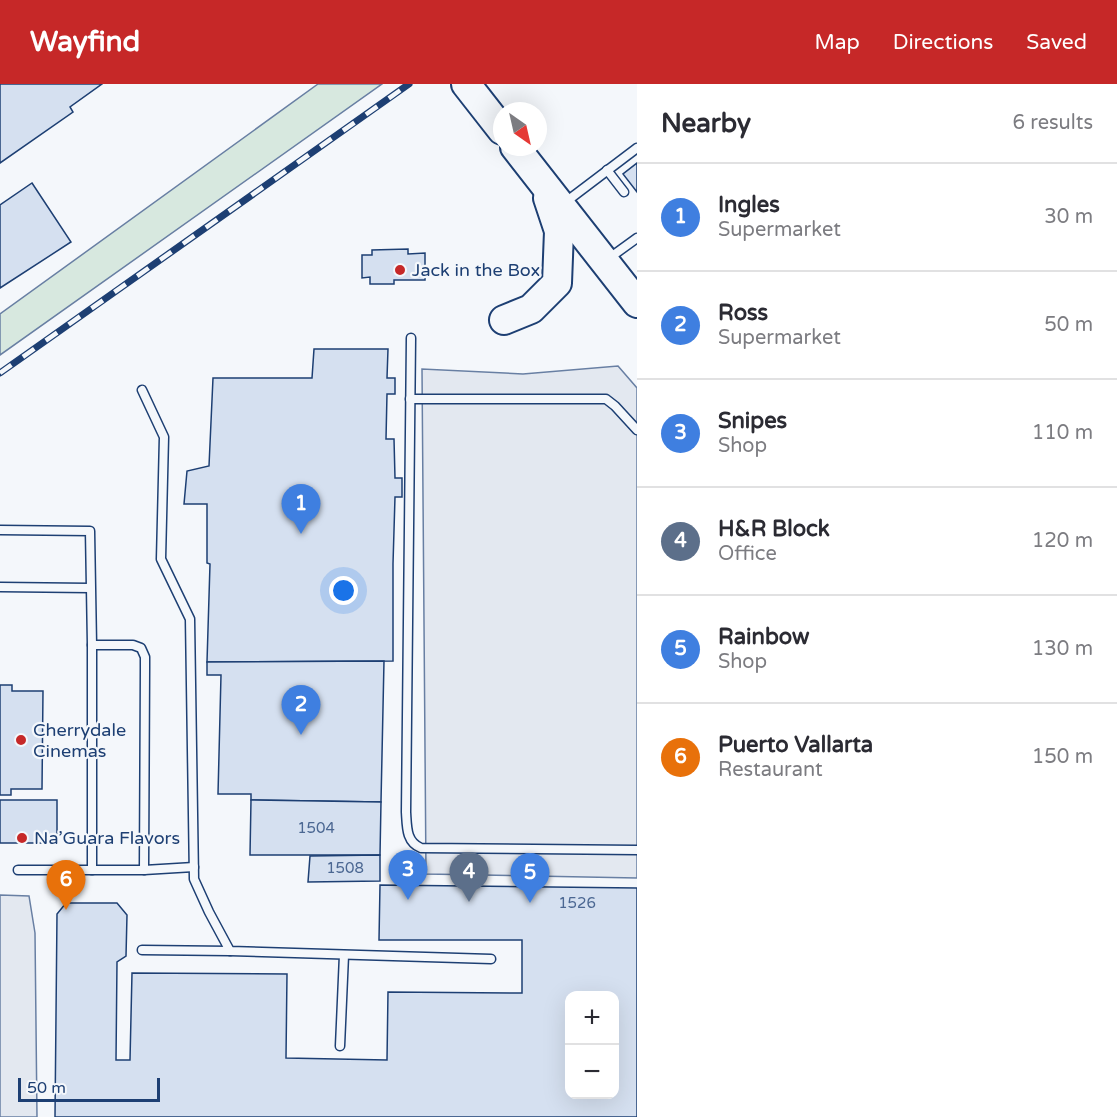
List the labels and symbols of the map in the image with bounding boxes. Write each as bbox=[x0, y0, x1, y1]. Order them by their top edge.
north arrow bbox=[493, 102, 547, 156]
place label: Jack in the Box bbox=[412, 259, 540, 281]
marker: Jack in the Box bbox=[393, 263, 407, 277]
pin: 1 bbox=[282, 484, 320, 534]
your location bbox=[329, 576, 358, 605]
pin: 2 bbox=[282, 686, 320, 735]
place label: Cherrydale Cinemas bbox=[33, 719, 126, 762]
marker: Cherrydale Cinemas bbox=[14, 733, 28, 747]
house number: 1504 bbox=[297, 819, 335, 837]
place label: Na’Guara Flavors bbox=[34, 827, 180, 849]
marker: Na’Guara Flavors bbox=[15, 831, 29, 845]
pin: 3 bbox=[388, 850, 428, 900]
pin: 4 bbox=[450, 852, 488, 902]
pin: 5 bbox=[510, 854, 550, 903]
house number: 1508 bbox=[326, 859, 364, 877]
pin: 6 bbox=[46, 860, 86, 910]
house number: 1526 bbox=[558, 894, 596, 912]
scale bar bbox=[18, 1075, 160, 1102]

